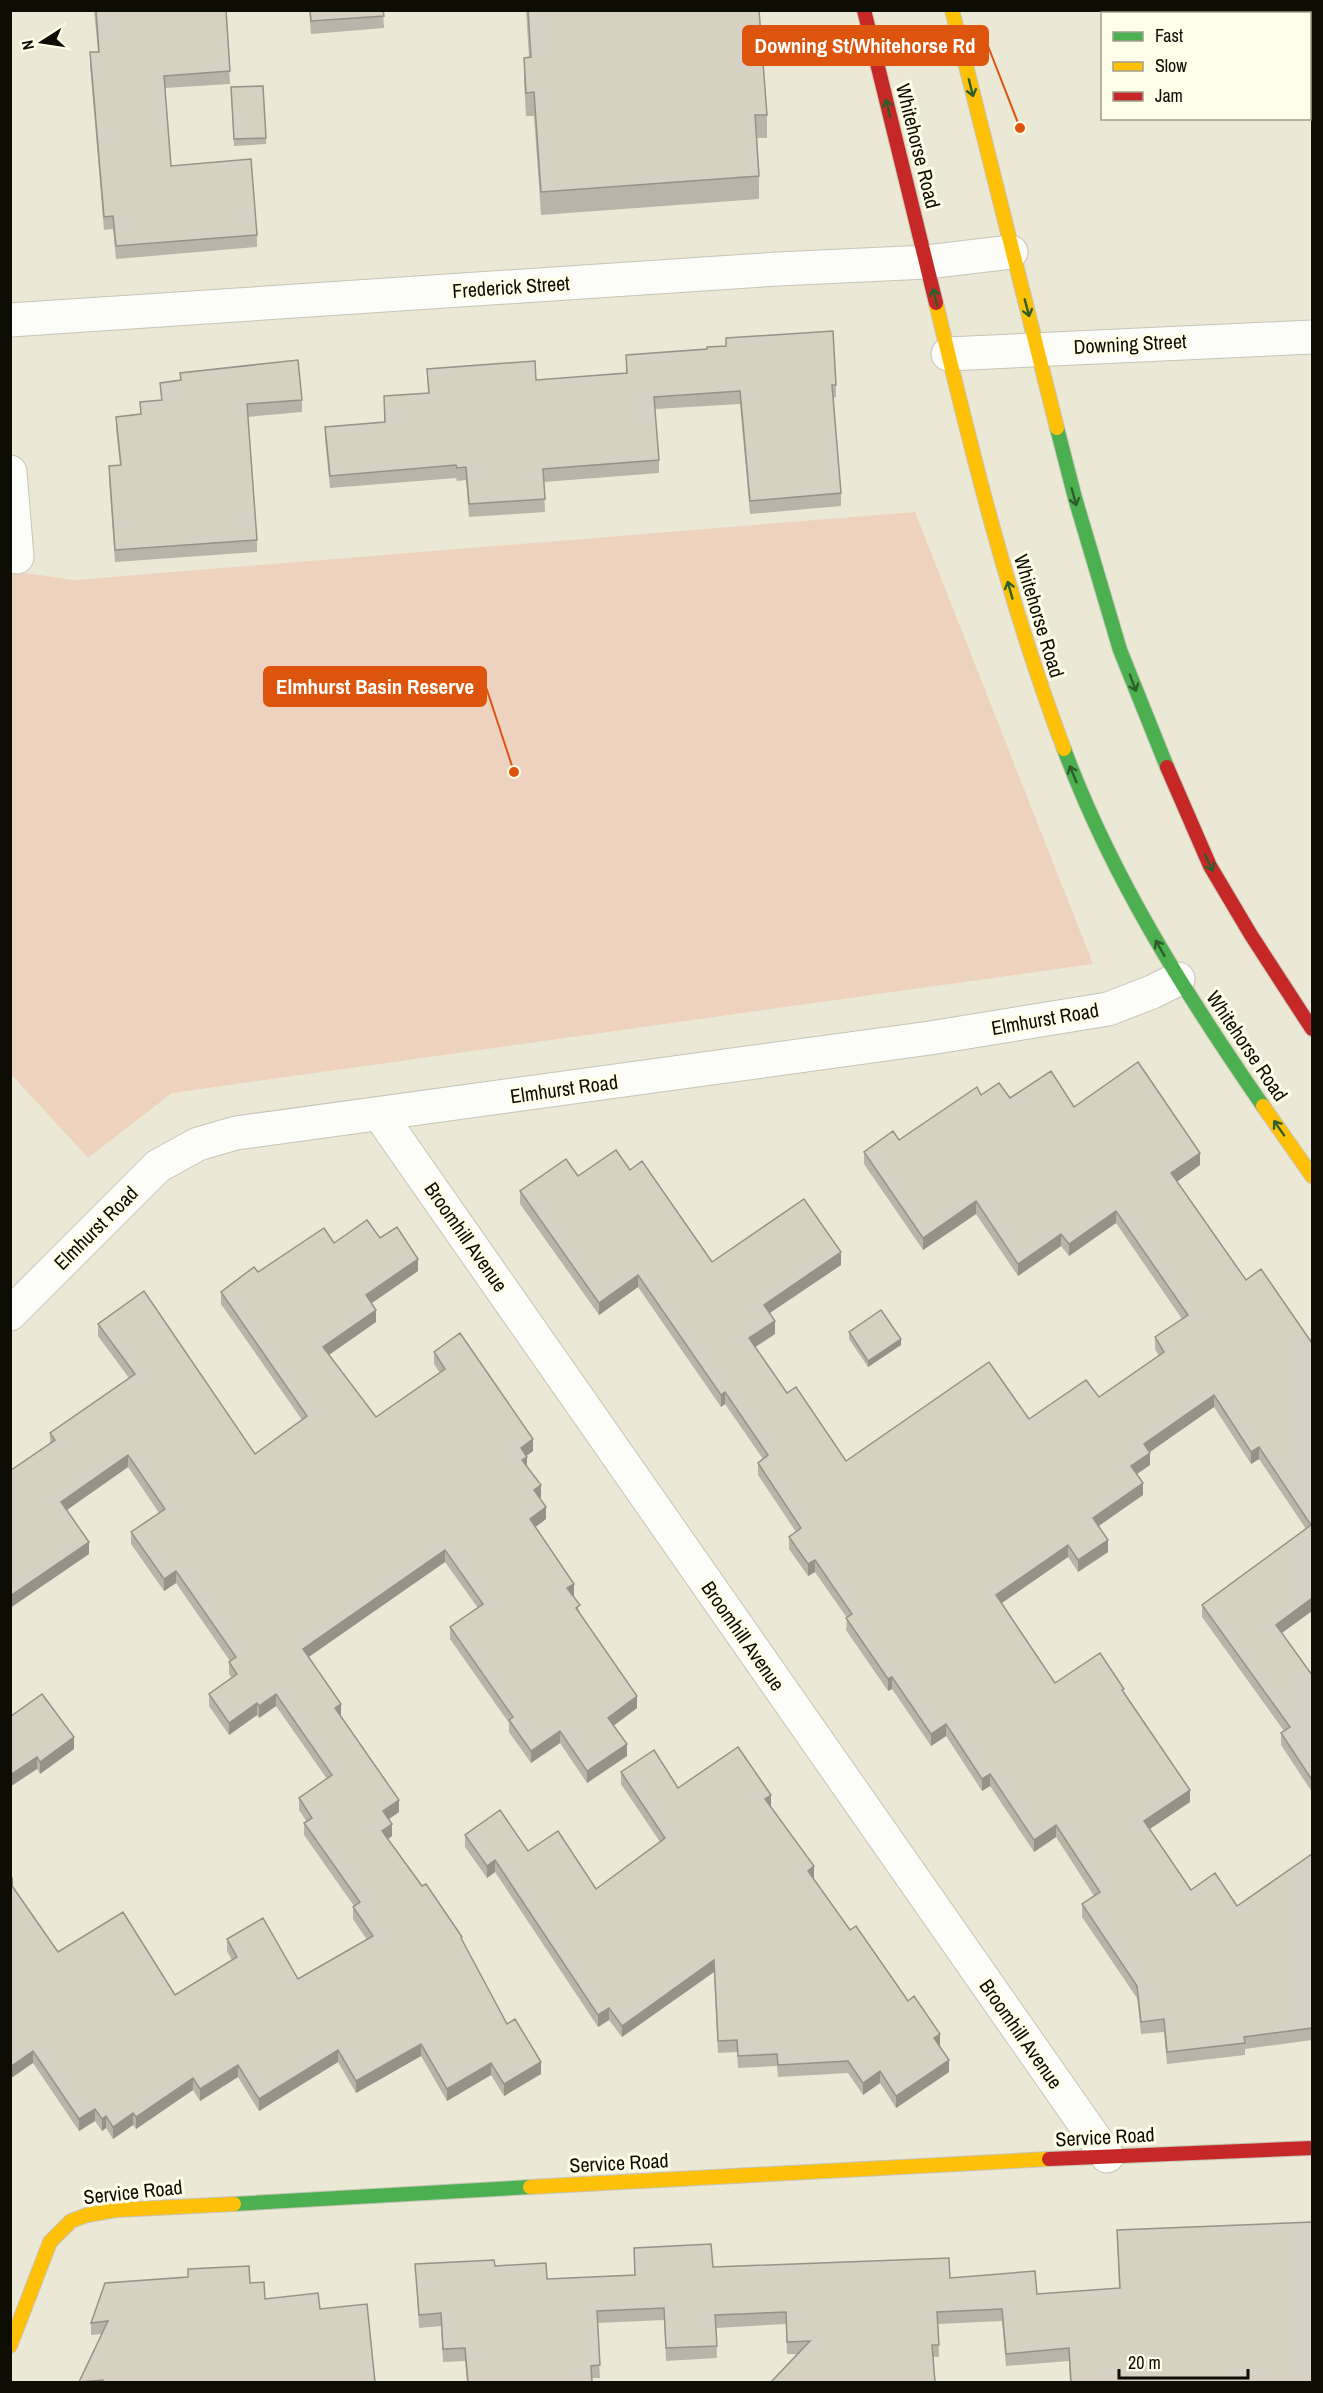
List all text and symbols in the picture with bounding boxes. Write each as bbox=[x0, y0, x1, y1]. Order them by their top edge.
north arrow bbox=[12, 12, 72, 72]
legend bbox=[1101, 12, 1311, 120]
text: Fast bbox=[1155, 23, 1183, 48]
callout: Downing St/Whitehorse Rd bbox=[743, 26, 988, 65]
text: Downing St/Whitehorse Rd bbox=[754, 31, 976, 60]
text: N bbox=[16, 38, 39, 52]
text: Slow bbox=[1155, 53, 1187, 78]
one-way arrow bbox=[966, 78, 978, 97]
street label: Whitehorse Road bbox=[890, 81, 947, 211]
text: Jam bbox=[1155, 83, 1183, 108]
one-way arrow bbox=[882, 98, 894, 117]
street label: Frederick Street bbox=[451, 269, 571, 304]
one-way arrow bbox=[928, 288, 940, 307]
one-way arrow bbox=[1021, 299, 1033, 318]
street label: Downing Street bbox=[1073, 327, 1188, 360]
one-way arrow bbox=[1069, 488, 1081, 507]
street label: Whitehorse Road bbox=[1008, 551, 1071, 681]
one-way arrow bbox=[1004, 580, 1016, 599]
callout: Elmhurst Basin Reserve bbox=[264, 667, 486, 706]
text: Elmhurst Basin Reserve bbox=[276, 672, 474, 701]
one-way arrow bbox=[1128, 674, 1139, 692]
one-way arrow bbox=[1067, 765, 1078, 784]
one-way arrow bbox=[1204, 853, 1216, 871]
one-way arrow bbox=[1154, 940, 1165, 958]
street label: Whitehorse Road bbox=[1201, 985, 1294, 1106]
street label: Elmhurst Road bbox=[989, 996, 1101, 1041]
street label: Elmhurst Road bbox=[508, 1068, 620, 1109]
one-way arrow bbox=[1273, 1121, 1285, 1137]
street label: Broomhill Avenue bbox=[419, 1176, 514, 1297]
street label: Elmhurst Road bbox=[48, 1180, 144, 1276]
street label: Broomhill Avenue bbox=[696, 1575, 791, 1696]
street label: Broomhill Avenue bbox=[974, 1973, 1069, 2094]
street label: Service Road bbox=[1055, 2120, 1155, 2153]
street label: Service Road bbox=[569, 2146, 669, 2179]
street label: Service Road bbox=[82, 2173, 184, 2210]
scale bar bbox=[1119, 2342, 1248, 2380]
text: 20 m bbox=[1128, 2350, 1161, 2375]

